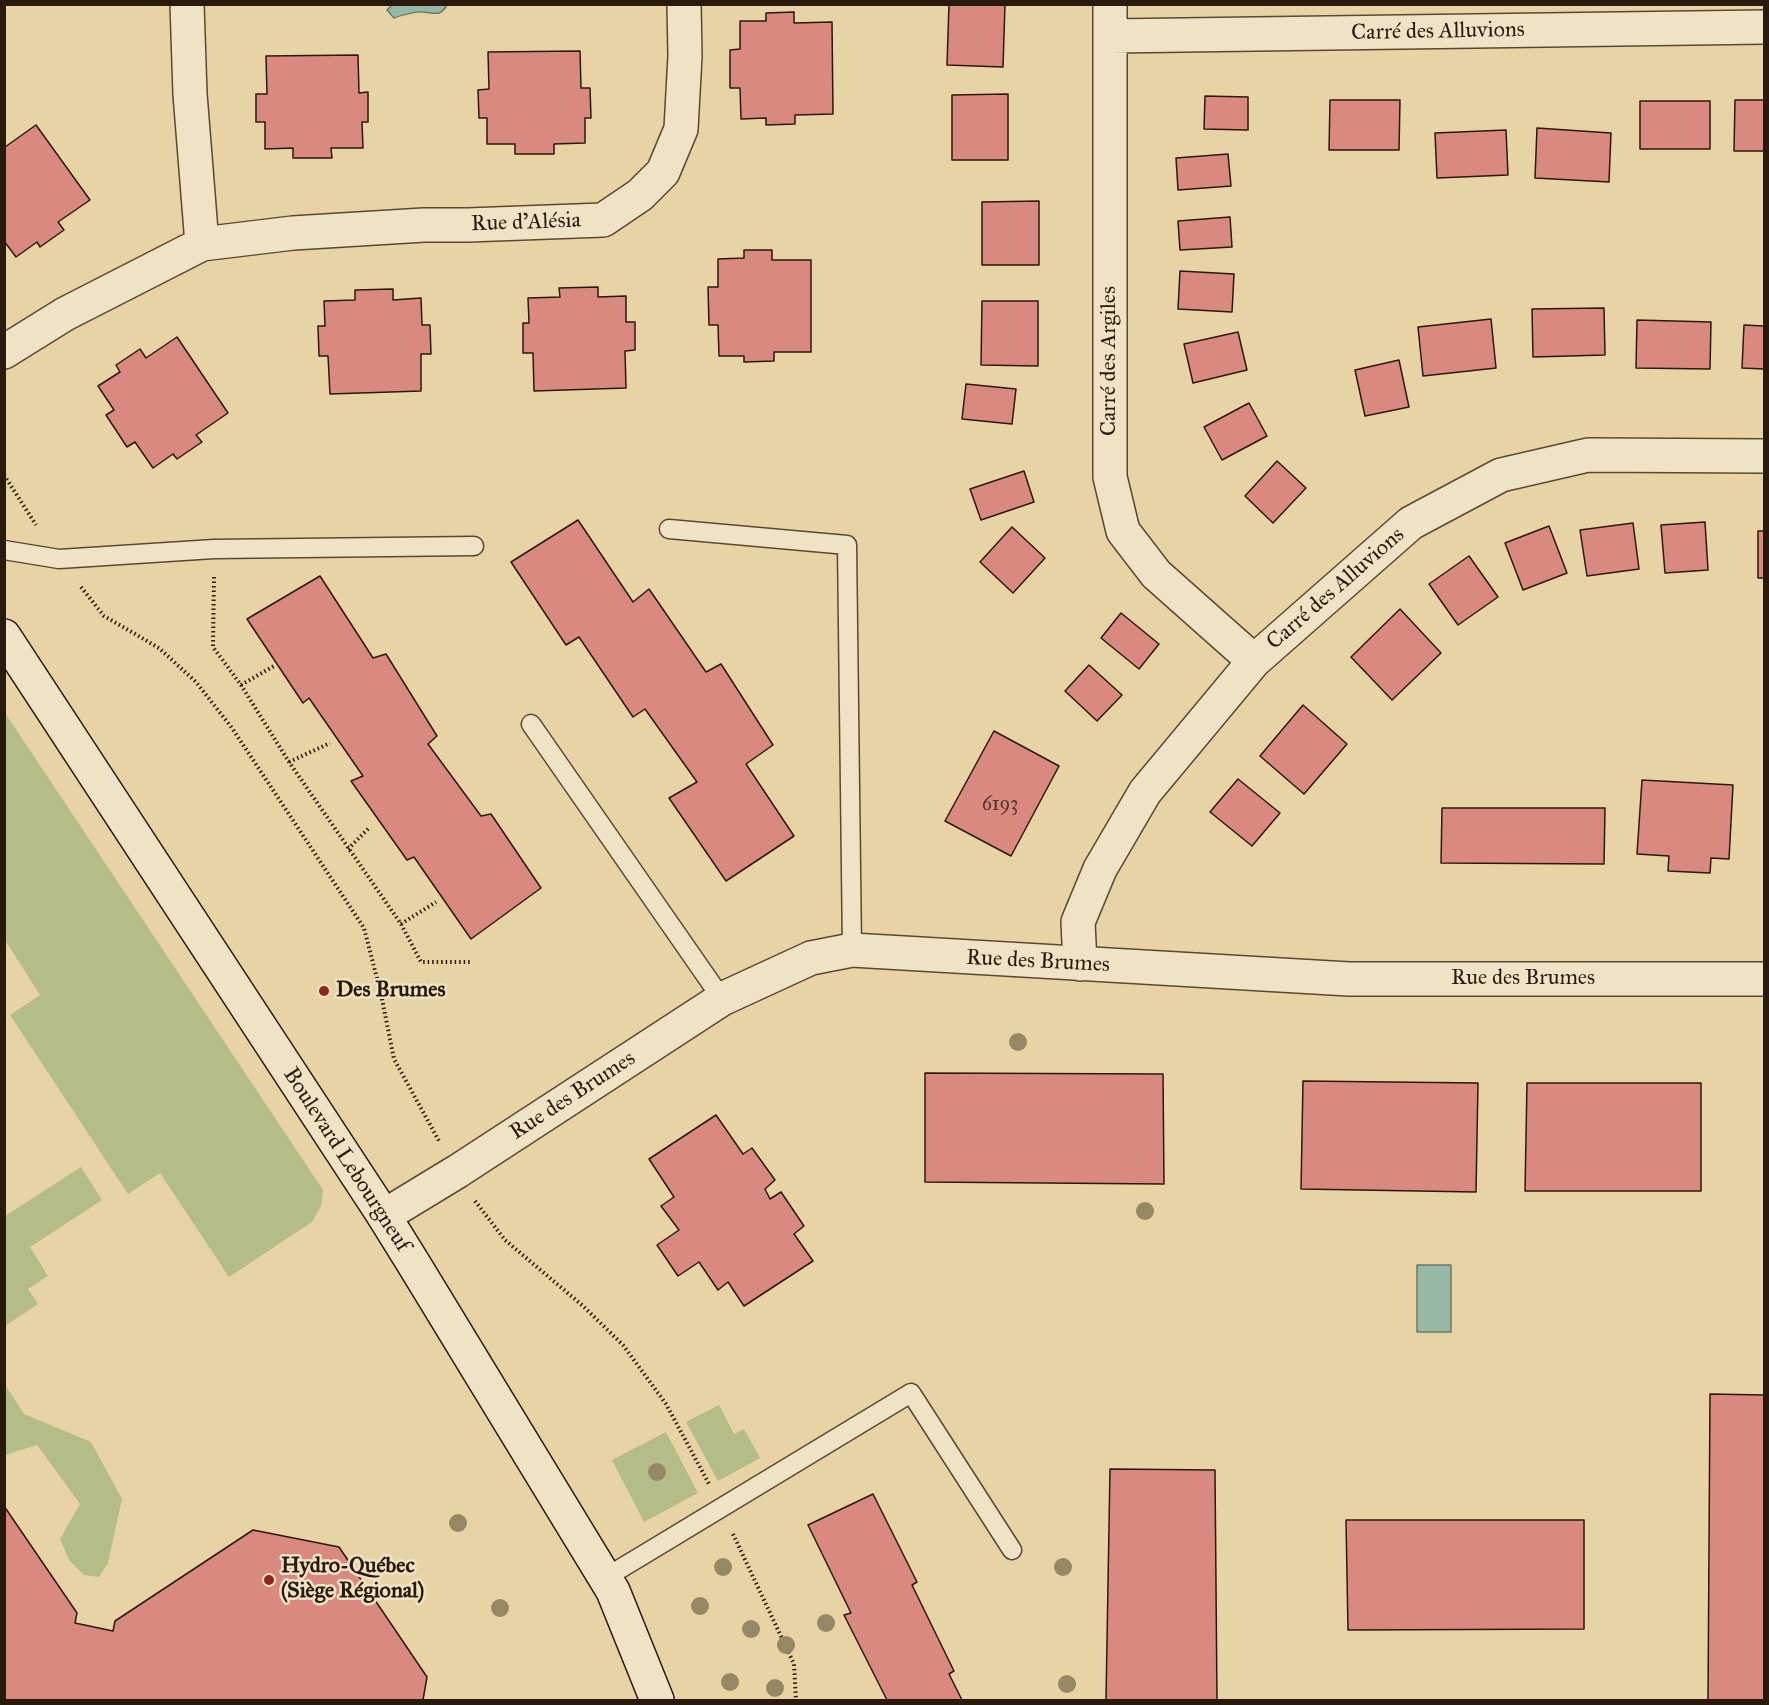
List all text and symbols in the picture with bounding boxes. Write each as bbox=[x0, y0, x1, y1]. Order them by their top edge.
street label: Carré des Alluvions bbox=[1351, 17, 1525, 47]
street label: Rue d'Alésia bbox=[471, 208, 581, 238]
street label: Carré des Argiles bbox=[1097, 286, 1123, 436]
street label: Carré des Alluvions bbox=[1262, 522, 1410, 656]
house number: 6193 bbox=[982, 793, 1018, 817]
street label: Rue des Brumes bbox=[965, 945, 1111, 979]
street label: Rue des Brumes bbox=[1451, 966, 1595, 992]
place label: Des Brumes bbox=[336, 978, 445, 1004]
marker: Des Brumes bbox=[317, 984, 331, 998]
street label: Rue des Brumes bbox=[505, 1046, 641, 1146]
street label: Boulevard Lebourgneuf bbox=[277, 1063, 415, 1257]
place label: Hydro-Québec (Siège Régional) bbox=[281, 1554, 424, 1606]
marker: Hydro-Québec (Siège Régional) bbox=[262, 1573, 276, 1587]

